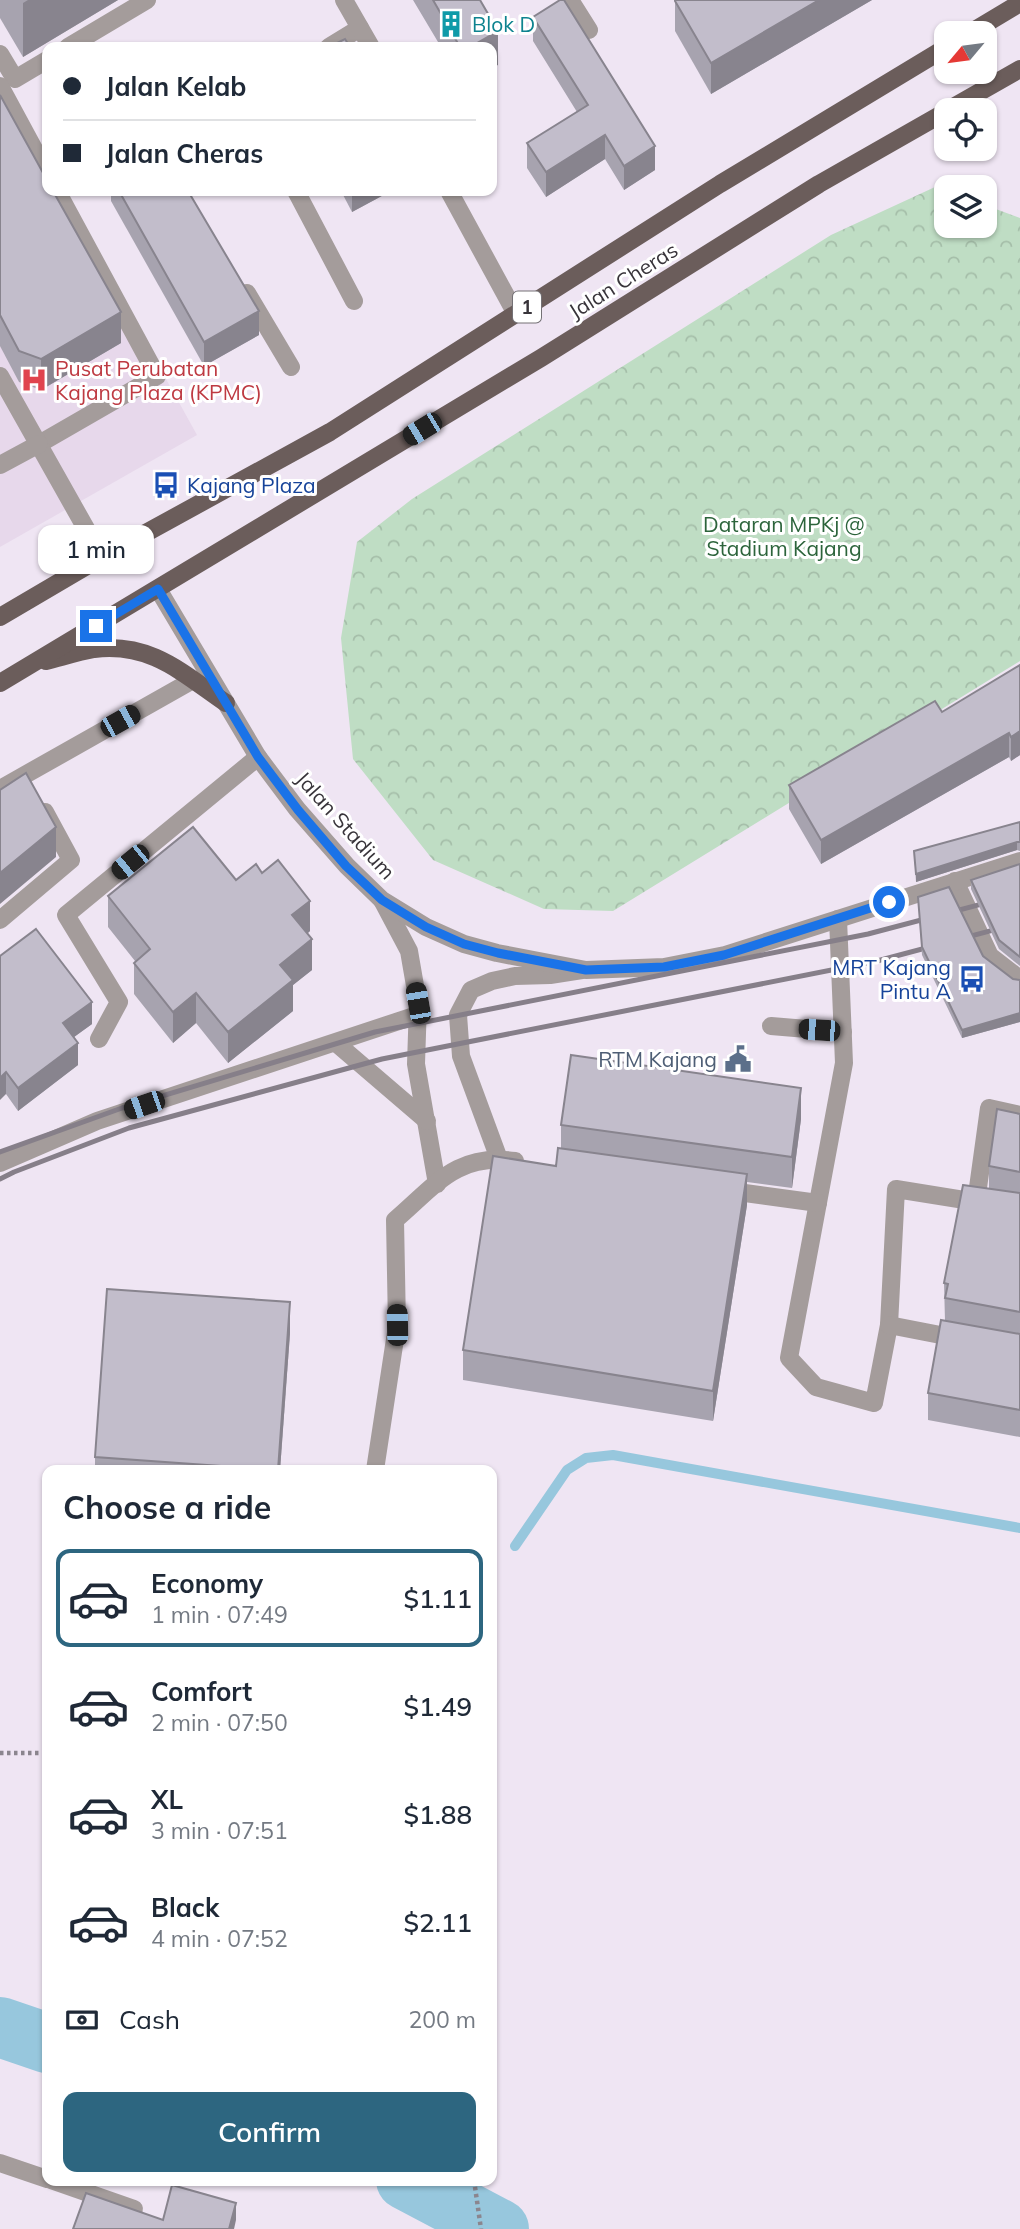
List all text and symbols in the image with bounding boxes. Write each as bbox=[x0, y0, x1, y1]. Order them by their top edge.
building icon: Blok D bbox=[436, 9, 466, 39]
place label: Blok D bbox=[472, 11, 535, 37]
north arrow bbox=[934, 21, 998, 84]
map controls bbox=[934, 21, 997, 238]
text: Jalan Kelab bbox=[105, 70, 247, 103]
button: locate bbox=[934, 98, 997, 161]
text: Jalan Cheras bbox=[105, 137, 263, 170]
button: layers bbox=[934, 175, 997, 238]
street label: Jalan Cheras bbox=[564, 236, 682, 324]
road number: 1 bbox=[513, 292, 541, 322]
place label: Pusat Perubatan Kajang Plaza (KPMC) bbox=[55, 355, 262, 405]
hospital icon: Pusat Perubatan Kajang Plaza (KPMC) bbox=[19, 365, 49, 395]
car bbox=[399, 409, 446, 449]
bus stop icon: Kajang Plaza bbox=[151, 470, 181, 500]
place label: Kajang Plaza bbox=[187, 472, 316, 498]
park label: Dataran MPKj @ Stadium Kajang bbox=[703, 511, 865, 561]
callout: 1 min bbox=[38, 524, 154, 574]
text: 1 min bbox=[66, 535, 126, 564]
route end bbox=[80, 610, 112, 642]
car bbox=[97, 702, 144, 740]
street label: Jalan Stadium bbox=[291, 766, 401, 884]
car bbox=[108, 841, 153, 883]
route start bbox=[873, 886, 905, 918]
place label: MRT Kajang Pintu A bbox=[832, 954, 952, 1004]
bus stop icon: MRT Kajang Pintu A bbox=[957, 964, 987, 994]
car bbox=[405, 980, 432, 1026]
car bbox=[798, 1018, 841, 1042]
public building icon: RTM Kajang bbox=[723, 1044, 753, 1074]
place label: RTM Kajang bbox=[598, 1046, 717, 1072]
car bbox=[121, 1088, 168, 1122]
car bbox=[387, 1304, 408, 1346]
text: Choose a ride bbox=[63, 1487, 271, 1527]
icon: car bbox=[67, 1567, 130, 1630]
text: Economy bbox=[151, 1567, 263, 1600]
text: $1.11 bbox=[403, 1582, 472, 1615]
text: 1 min · 07:49 bbox=[151, 1600, 288, 1629]
icon: car bbox=[67, 1675, 130, 1738]
text: Comfort bbox=[151, 1675, 252, 1708]
text: $1.49 bbox=[403, 1690, 472, 1723]
text: 2 min · 07:50 bbox=[151, 1708, 288, 1737]
icon: car bbox=[67, 1783, 130, 1846]
text: XL bbox=[151, 1783, 183, 1816]
text: $1.88 bbox=[403, 1798, 472, 1831]
text: 3 min · 07:51 bbox=[151, 1816, 288, 1845]
icon: car bbox=[67, 1891, 130, 1954]
text: Black bbox=[151, 1891, 219, 1924]
text: $2.11 bbox=[403, 1906, 472, 1939]
text: 4 min · 07:52 bbox=[151, 1924, 288, 1953]
icon: cash bbox=[63, 2001, 101, 2039]
text: Cash bbox=[119, 2003, 180, 2036]
text: 200 m bbox=[408, 2005, 476, 2034]
button: Confirm bbox=[63, 2092, 476, 2172]

